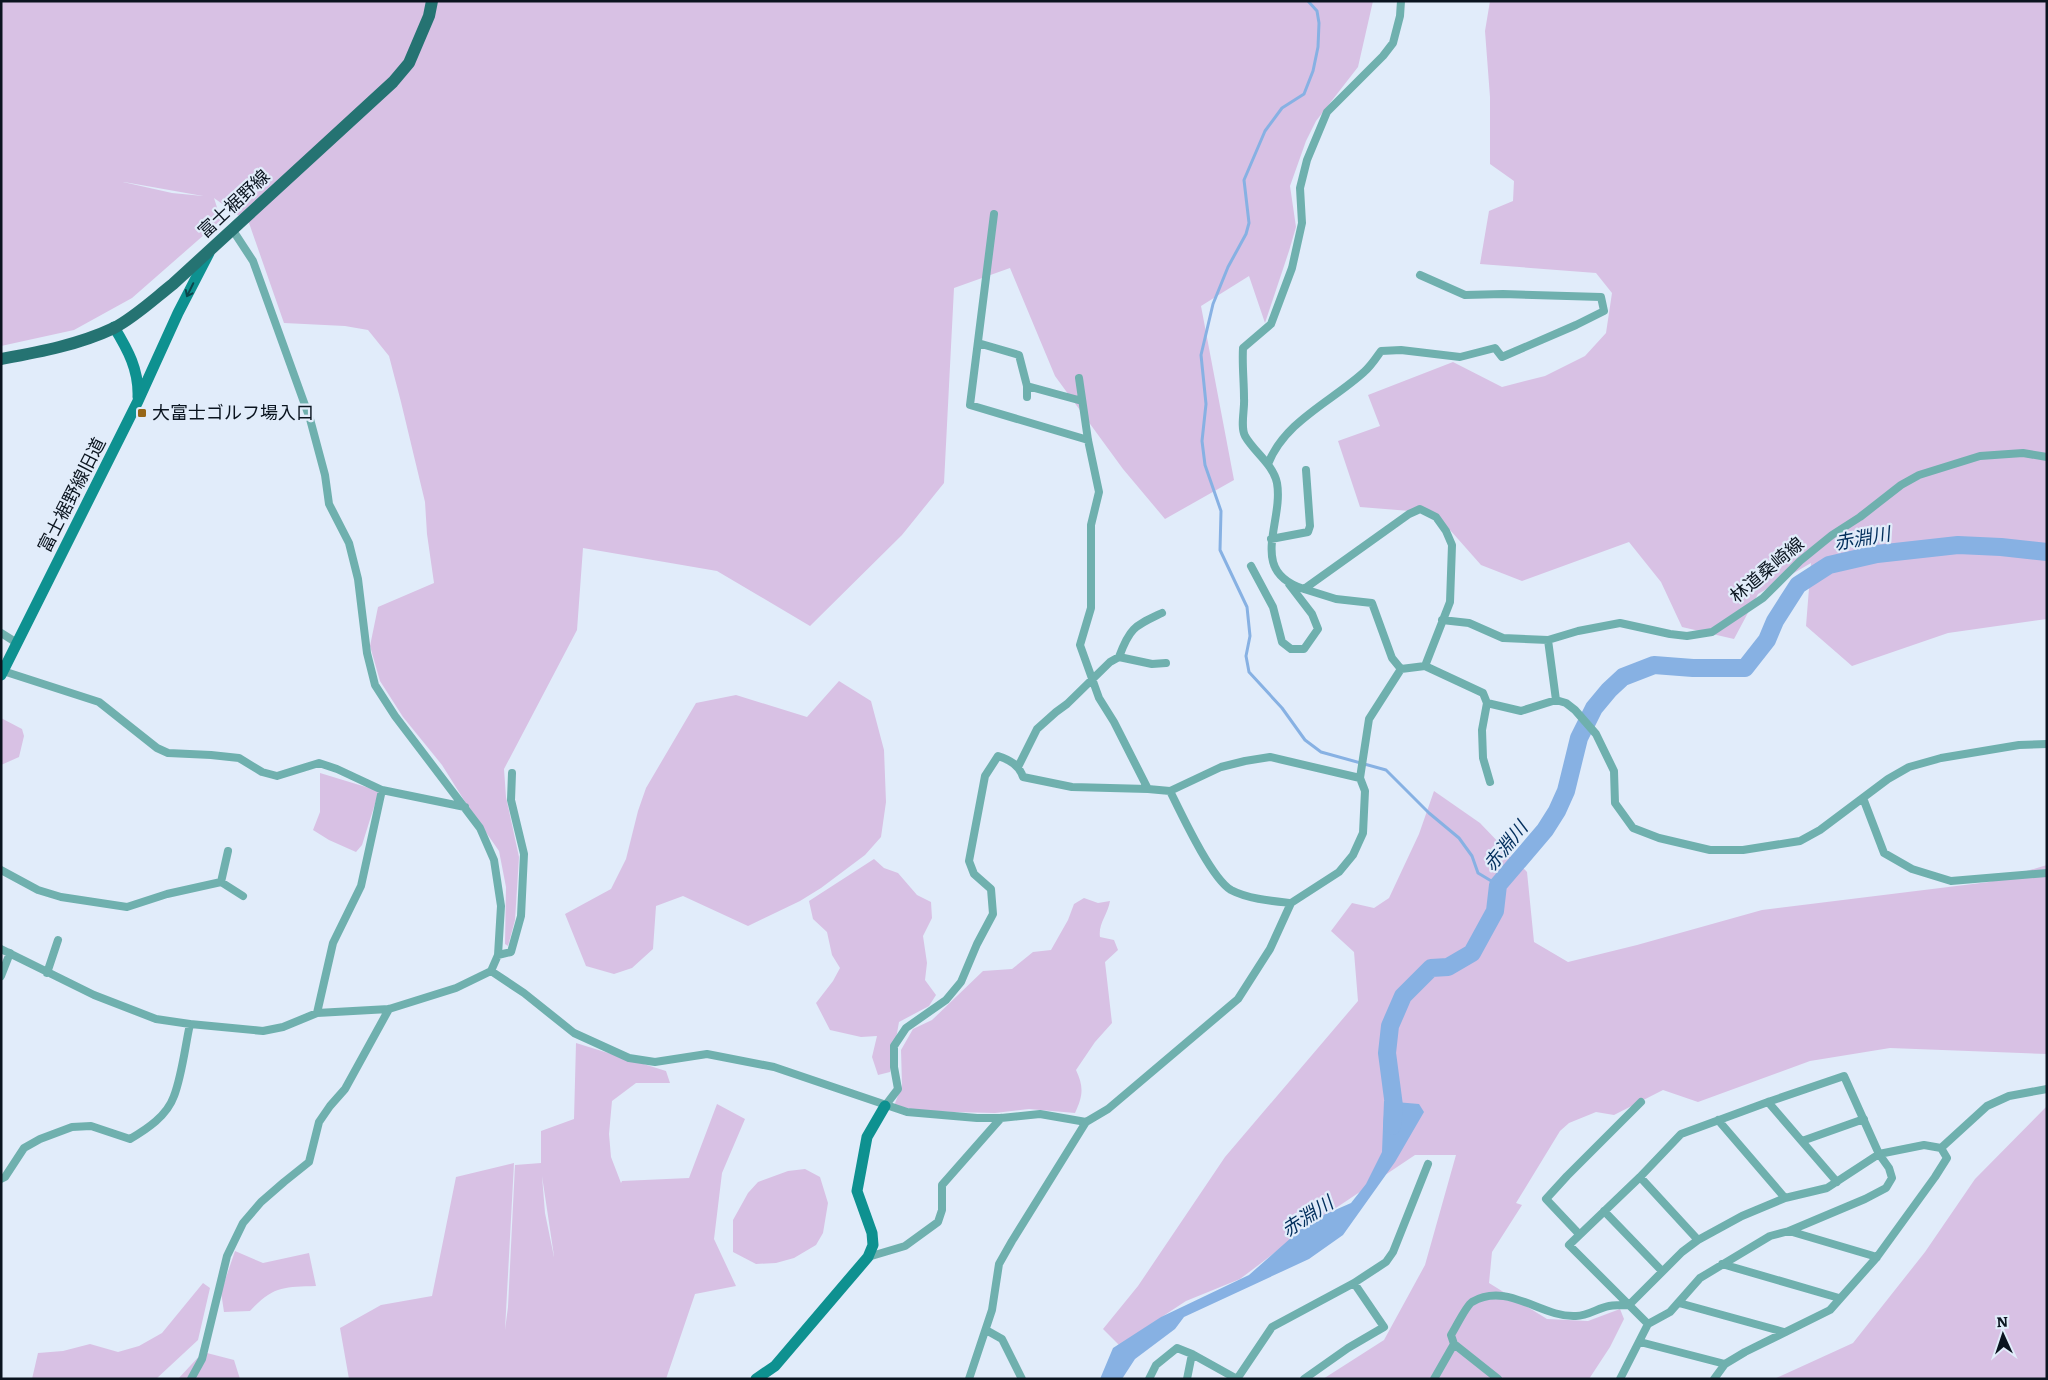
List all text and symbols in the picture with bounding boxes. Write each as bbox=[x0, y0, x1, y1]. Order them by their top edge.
street label: 富士裾野線 bbox=[191, 162, 275, 243]
one-way arrow bbox=[184, 282, 194, 297]
place label: 大富士ゴルフ場入口 bbox=[152, 398, 314, 425]
marker: 大富士ゴルフ場入口 bbox=[136, 407, 148, 419]
street label: 富士裾野線旧道 bbox=[30, 432, 111, 557]
water label: 赤淵川 bbox=[1831, 518, 1894, 556]
street label: 林道桑崎線 bbox=[1723, 530, 1809, 608]
water label: 赤淵川 bbox=[1475, 813, 1534, 876]
water label: 赤淵川 bbox=[1275, 1187, 1340, 1242]
north arrow bbox=[1978, 1310, 2028, 1360]
text: N bbox=[1996, 1311, 2009, 1331]

